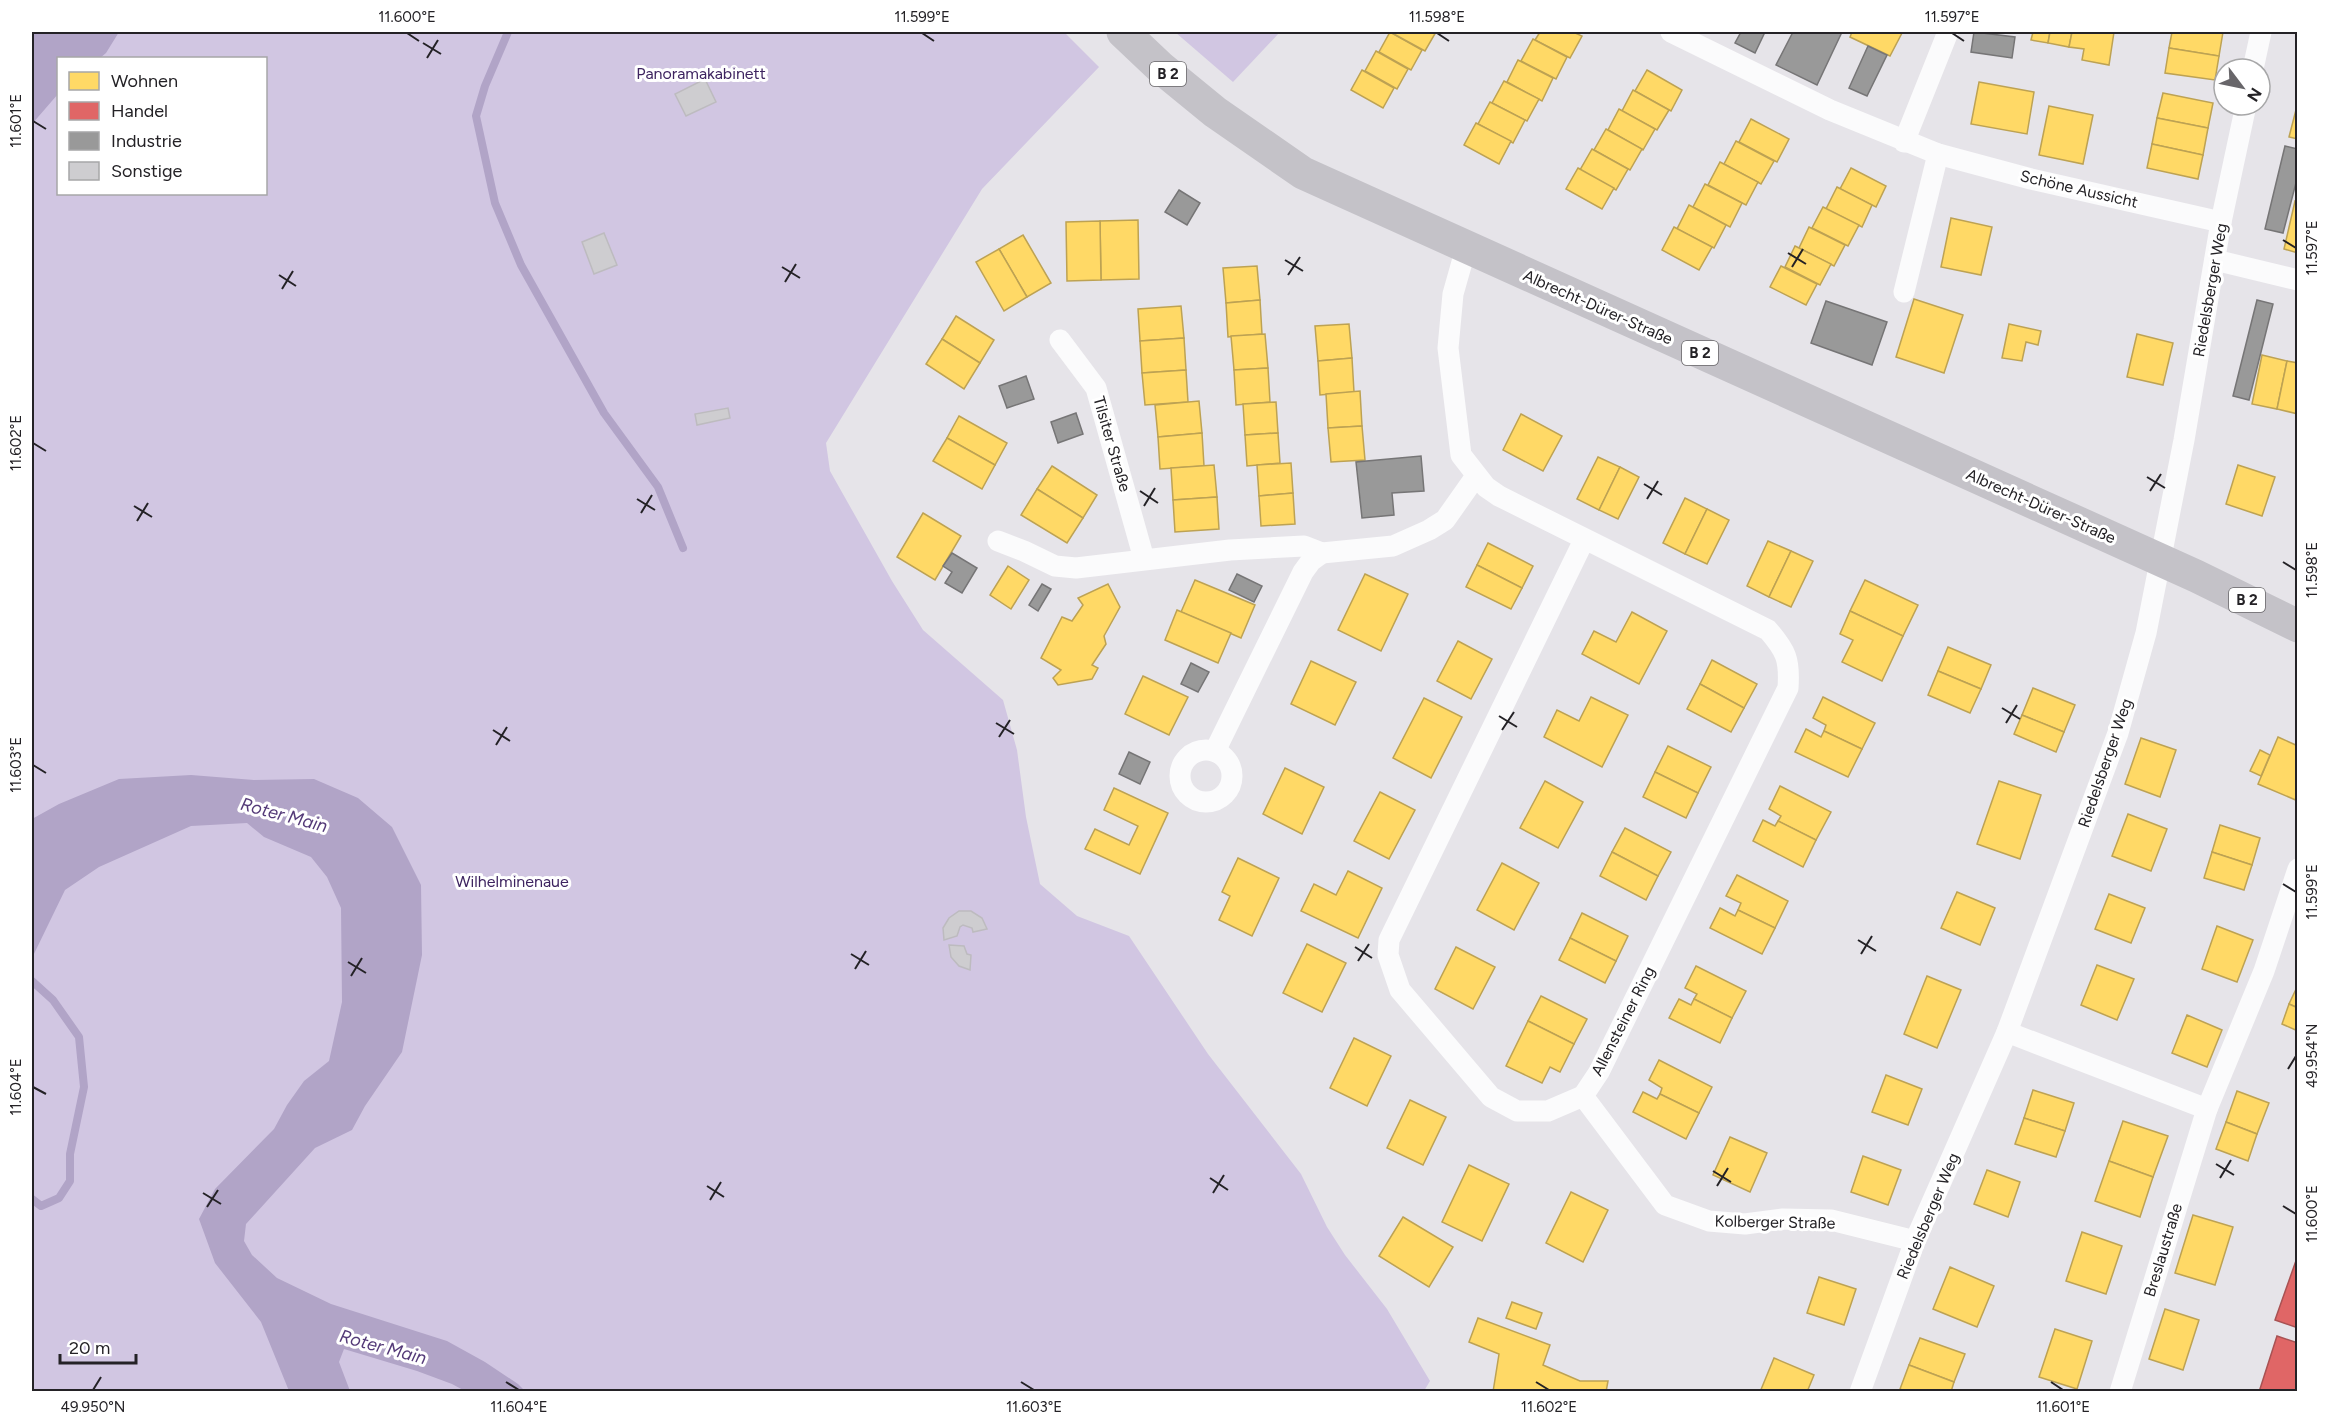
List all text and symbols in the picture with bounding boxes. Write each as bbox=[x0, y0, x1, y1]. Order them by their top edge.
text: 11.600°E bbox=[378, 8, 436, 26]
text: 11.599°E bbox=[894, 8, 950, 26]
text: 11.598°E bbox=[1409, 8, 1465, 26]
text: 11.597°E bbox=[1924, 8, 1980, 26]
legend bbox=[57, 57, 267, 195]
north arrow bbox=[2212, 57, 2272, 117]
road number: B 2 bbox=[1150, 62, 1186, 86]
park label: Panoramakabinett bbox=[636, 64, 766, 83]
text: Wohnen bbox=[111, 70, 178, 92]
text: N bbox=[2243, 84, 2266, 105]
text: 11.601°E bbox=[7, 94, 25, 148]
text: Handel bbox=[111, 100, 168, 122]
text: Industrie bbox=[111, 130, 182, 152]
text: Sonstige bbox=[111, 160, 182, 182]
street label: Schöne Aussicht bbox=[2018, 166, 2140, 212]
text: 11.597°E bbox=[2303, 220, 2321, 276]
street label: Riedelsberger Weg bbox=[2189, 222, 2231, 358]
street label: Albrecht-Dürer-Straße bbox=[1520, 265, 1676, 349]
road number: B 2 bbox=[1682, 341, 1718, 365]
street label: Tilsiter Straße bbox=[1089, 394, 1135, 494]
text: 11.602°E bbox=[7, 415, 25, 471]
street label: Albrecht-Dürer-Straße bbox=[1963, 464, 2119, 548]
text: 11.598°E bbox=[2303, 542, 2321, 598]
road number: B 2 bbox=[2229, 588, 2265, 612]
street label: Riedelsberger Weg bbox=[2074, 696, 2136, 830]
text: 11.603°E bbox=[7, 737, 25, 793]
water label: Roter Main bbox=[238, 793, 330, 837]
text: 11.599°E bbox=[2303, 864, 2321, 920]
park label: Wilhelminenaue bbox=[455, 872, 569, 891]
street label: Allensteiner Ring bbox=[1587, 963, 1659, 1079]
text: 49.954°N bbox=[2303, 1024, 2321, 1088]
text: 11.604°E bbox=[7, 1058, 25, 1116]
street label: Riedelsberger Weg bbox=[1893, 1150, 1963, 1282]
text: 11.600°E bbox=[2303, 1185, 2321, 1243]
street label: Breslaustraße bbox=[2140, 1201, 2186, 1299]
street label: Kolberger Straße bbox=[1715, 1211, 1836, 1233]
water label: Roter Main bbox=[337, 1325, 429, 1369]
scale bar bbox=[60, 1327, 136, 1365]
text: 20 m bbox=[69, 1337, 110, 1359]
text: 49.950°N bbox=[61, 1398, 125, 1416]
text: 11.604°E bbox=[490, 1398, 548, 1416]
text: 11.603°E bbox=[1006, 1398, 1062, 1416]
text: 11.602°E bbox=[1521, 1398, 1577, 1416]
text: 11.601°E bbox=[2036, 1398, 2090, 1416]

